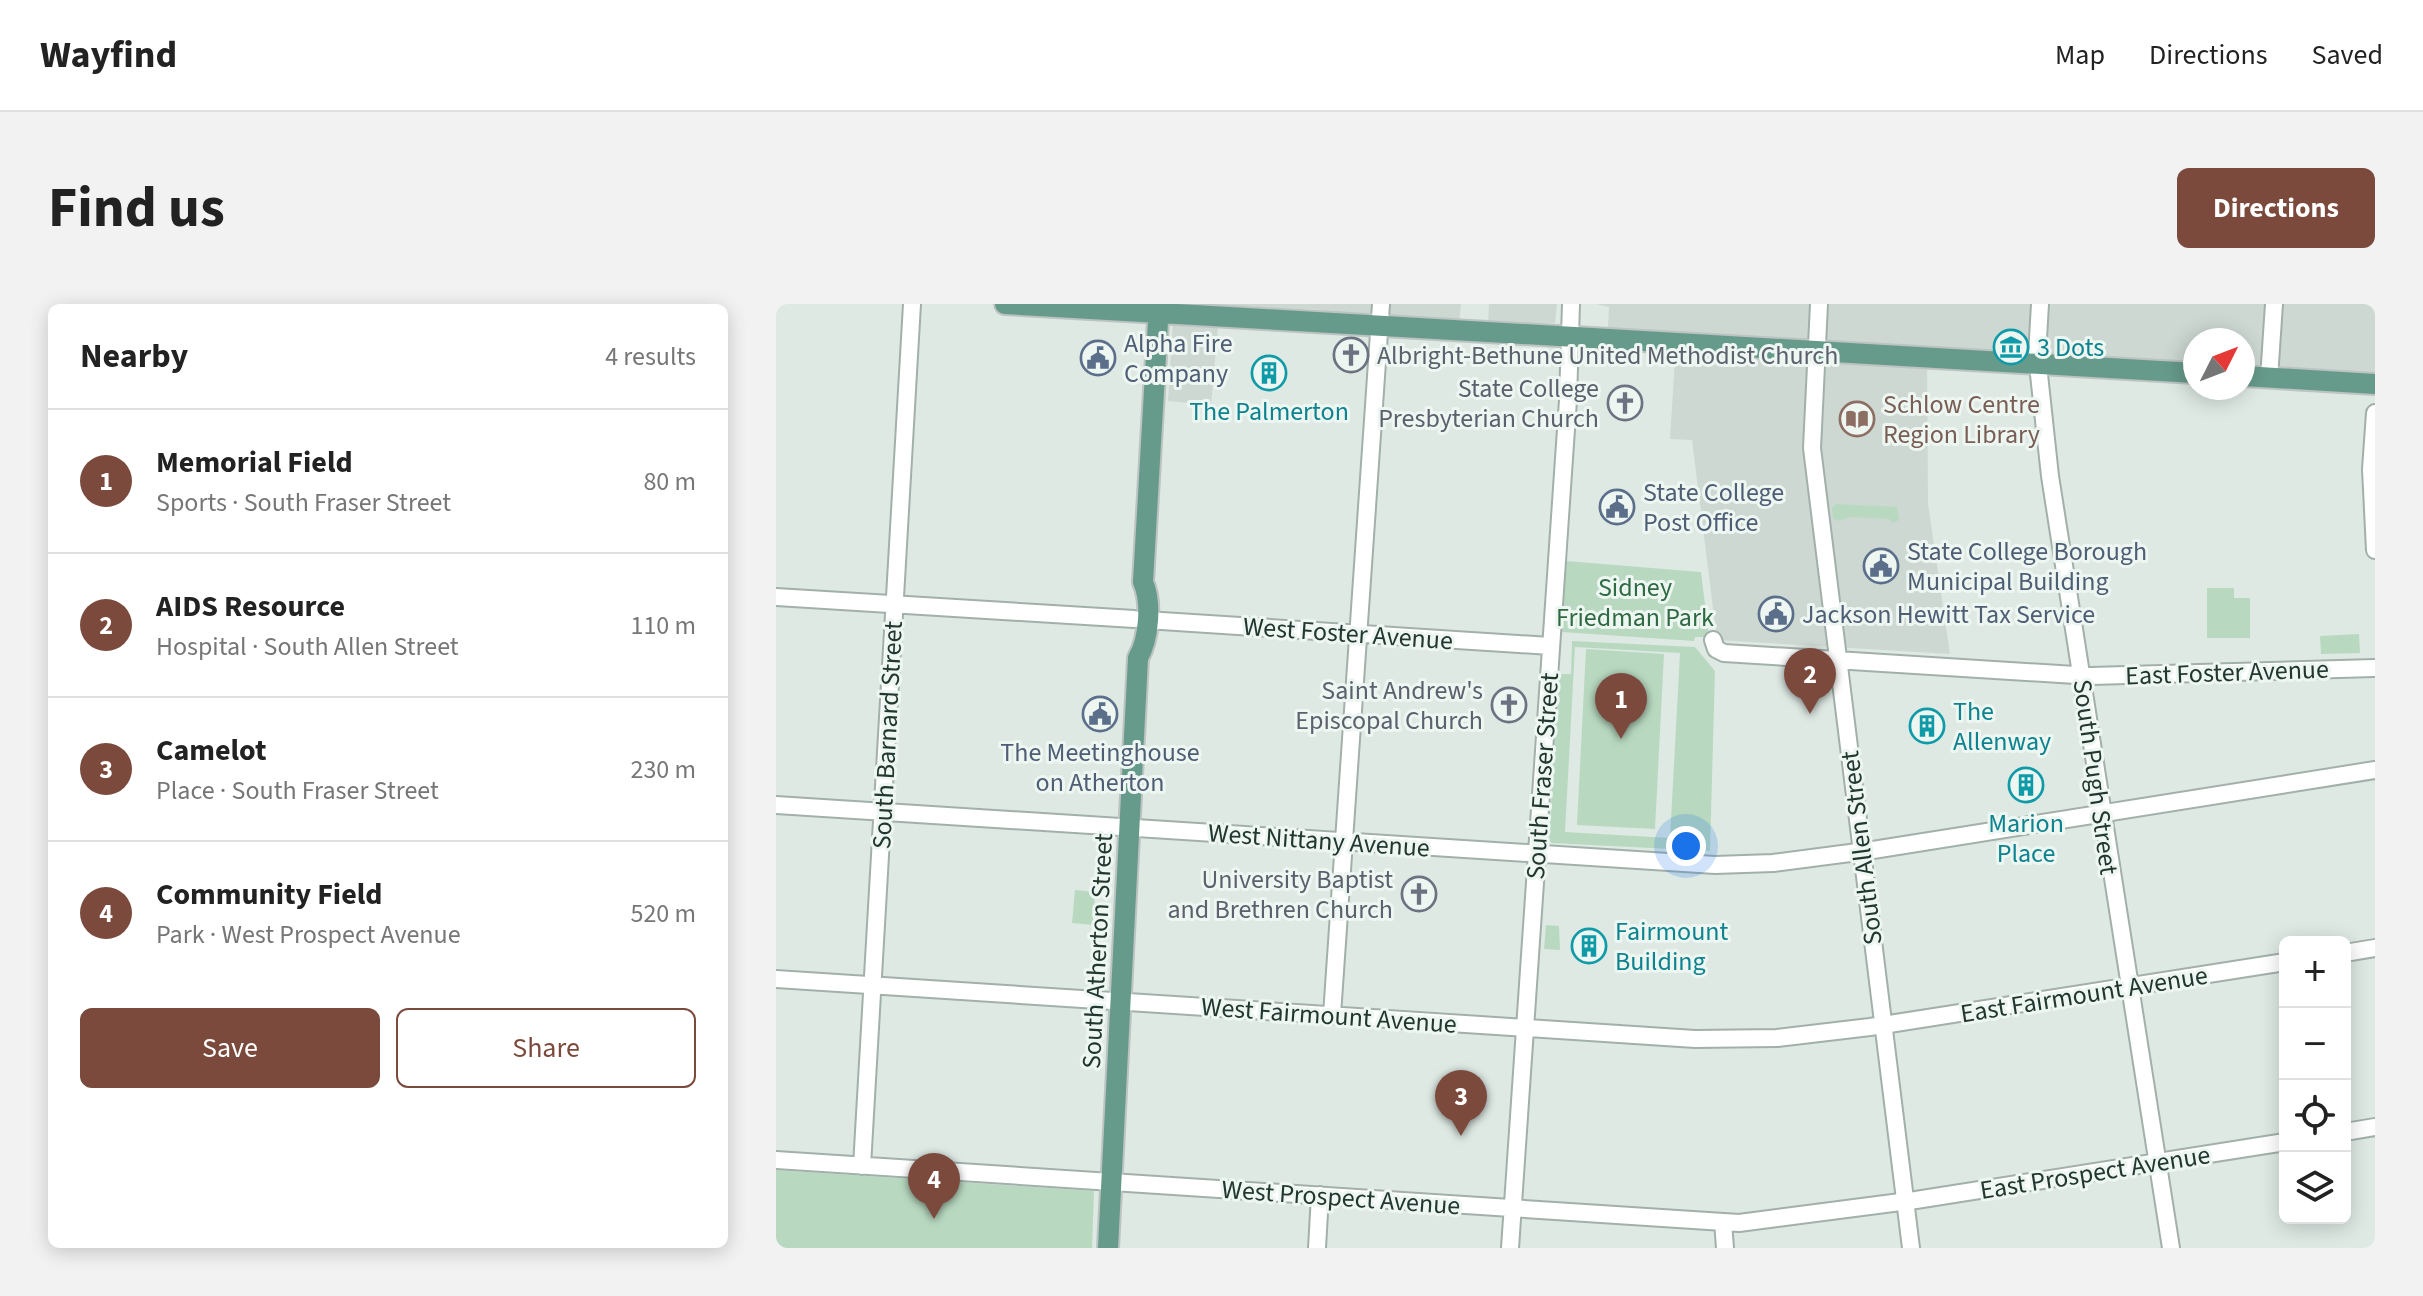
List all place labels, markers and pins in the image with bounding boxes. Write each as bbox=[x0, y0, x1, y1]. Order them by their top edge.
place label: Alpha Fire Company bbox=[1124, 325, 1233, 392]
museum icon: 3 Dots bbox=[1992, 328, 2030, 366]
place label: 3 Dots bbox=[2037, 329, 2104, 366]
church icon: Albright-Bethune United Methodist Church bbox=[1332, 336, 1370, 374]
place label: Albright-Bethune United Methodist Church bbox=[1377, 337, 1838, 374]
public building icon: Alpha Fire Company bbox=[1079, 339, 1117, 377]
building icon: The Palmerton bbox=[1250, 354, 1288, 392]
place label: State College Presbyterian Church bbox=[1378, 370, 1599, 437]
church icon: State College Presbyterian Church bbox=[1606, 384, 1644, 422]
place label: Schlow Centre Region Library bbox=[1883, 386, 2040, 453]
place label: The Palmerton bbox=[1189, 393, 1349, 430]
library icon: Schlow Centre Region Library bbox=[1838, 400, 1876, 438]
place label: State College Post Office bbox=[1643, 474, 1784, 541]
public building icon: State College Post Office bbox=[1598, 488, 1636, 526]
place label: State College Borough Municipal Building bbox=[1907, 533, 2147, 600]
public building icon: State College Borough Municipal Building bbox=[1862, 547, 1900, 585]
public building icon: Jackson Hewitt Tax Service bbox=[1757, 595, 1795, 633]
place label: Jackson Hewitt Tax Service bbox=[1802, 596, 2095, 633]
pin: 2 bbox=[1784, 648, 1836, 714]
place label: Saint Andrew's Episcopal Church bbox=[1295, 672, 1483, 739]
pin: 1 bbox=[1595, 673, 1647, 739]
church icon: Saint Andrew's Episcopal Church bbox=[1490, 686, 1528, 724]
place label: The Allenway bbox=[1953, 693, 2051, 760]
public building icon: The Meetinghouse on Atherton bbox=[1081, 695, 1119, 733]
building icon: The Allenway bbox=[1908, 707, 1946, 745]
place label: The Meetinghouse on Atherton bbox=[1000, 734, 1200, 801]
building icon: Marion Place bbox=[2007, 766, 2045, 804]
place label: Marion Place bbox=[1988, 805, 2064, 872]
place label: University Baptist and Brethren Church bbox=[1167, 861, 1393, 928]
church icon: University Baptist and Brethren Church bbox=[1400, 875, 1438, 913]
place label: Fairmount Building bbox=[1615, 913, 1729, 980]
building icon: Fairmount Building bbox=[1570, 927, 1608, 965]
pin: 3 bbox=[1435, 1070, 1487, 1136]
pin: 4 bbox=[908, 1153, 960, 1219]

